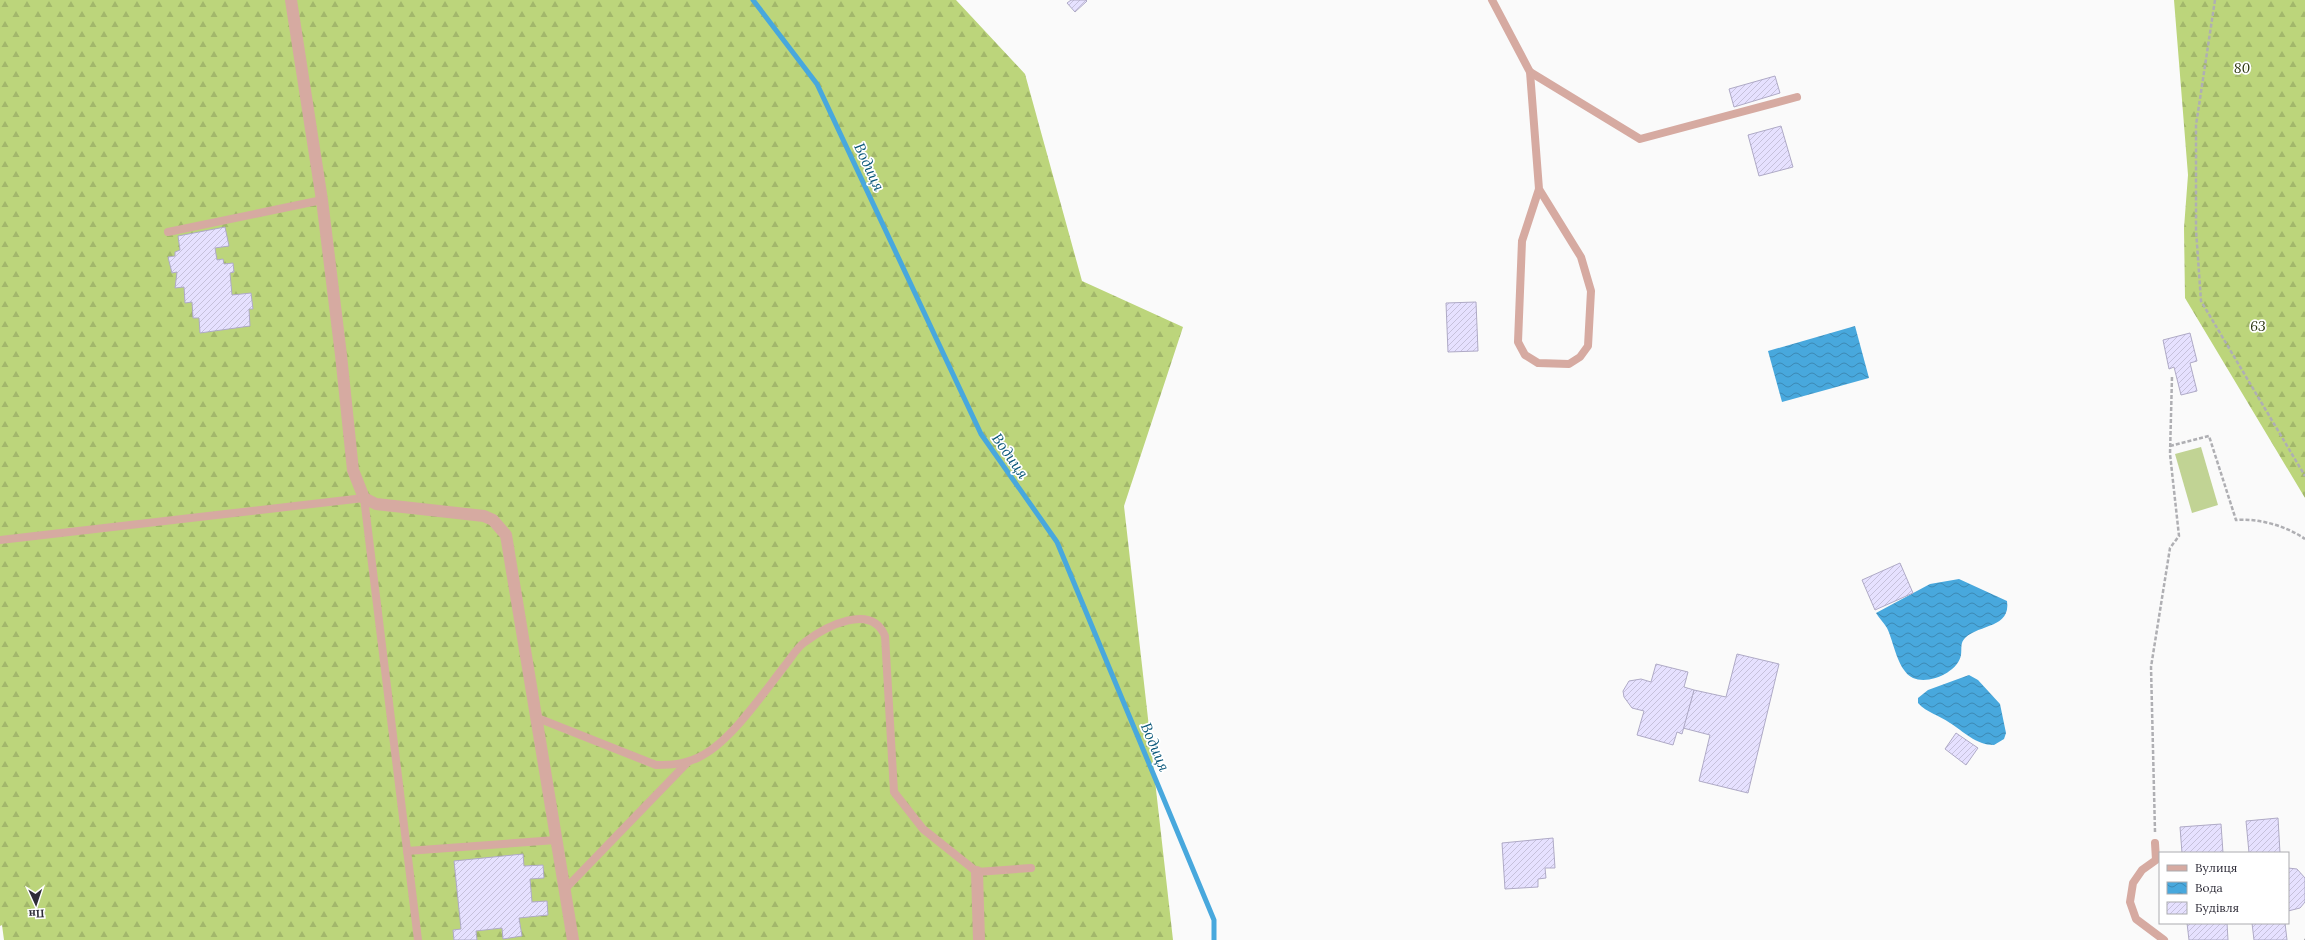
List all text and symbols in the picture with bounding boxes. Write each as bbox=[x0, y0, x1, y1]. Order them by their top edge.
park label: 80 bbox=[2234, 59, 2250, 77]
water label: Водиця bbox=[850, 140, 889, 194]
park label: 63 bbox=[2250, 317, 2266, 335]
water label: Водиця bbox=[988, 429, 1033, 483]
water label: Водиця bbox=[1137, 720, 1174, 775]
legend bbox=[2159, 852, 2289, 924]
text: Вулиця bbox=[2195, 860, 2237, 875]
text: Вода bbox=[2195, 880, 2223, 895]
north arrow bbox=[16, 884, 56, 924]
text: Будівля bbox=[2195, 900, 2239, 915]
text: Пн bbox=[28, 907, 45, 921]

